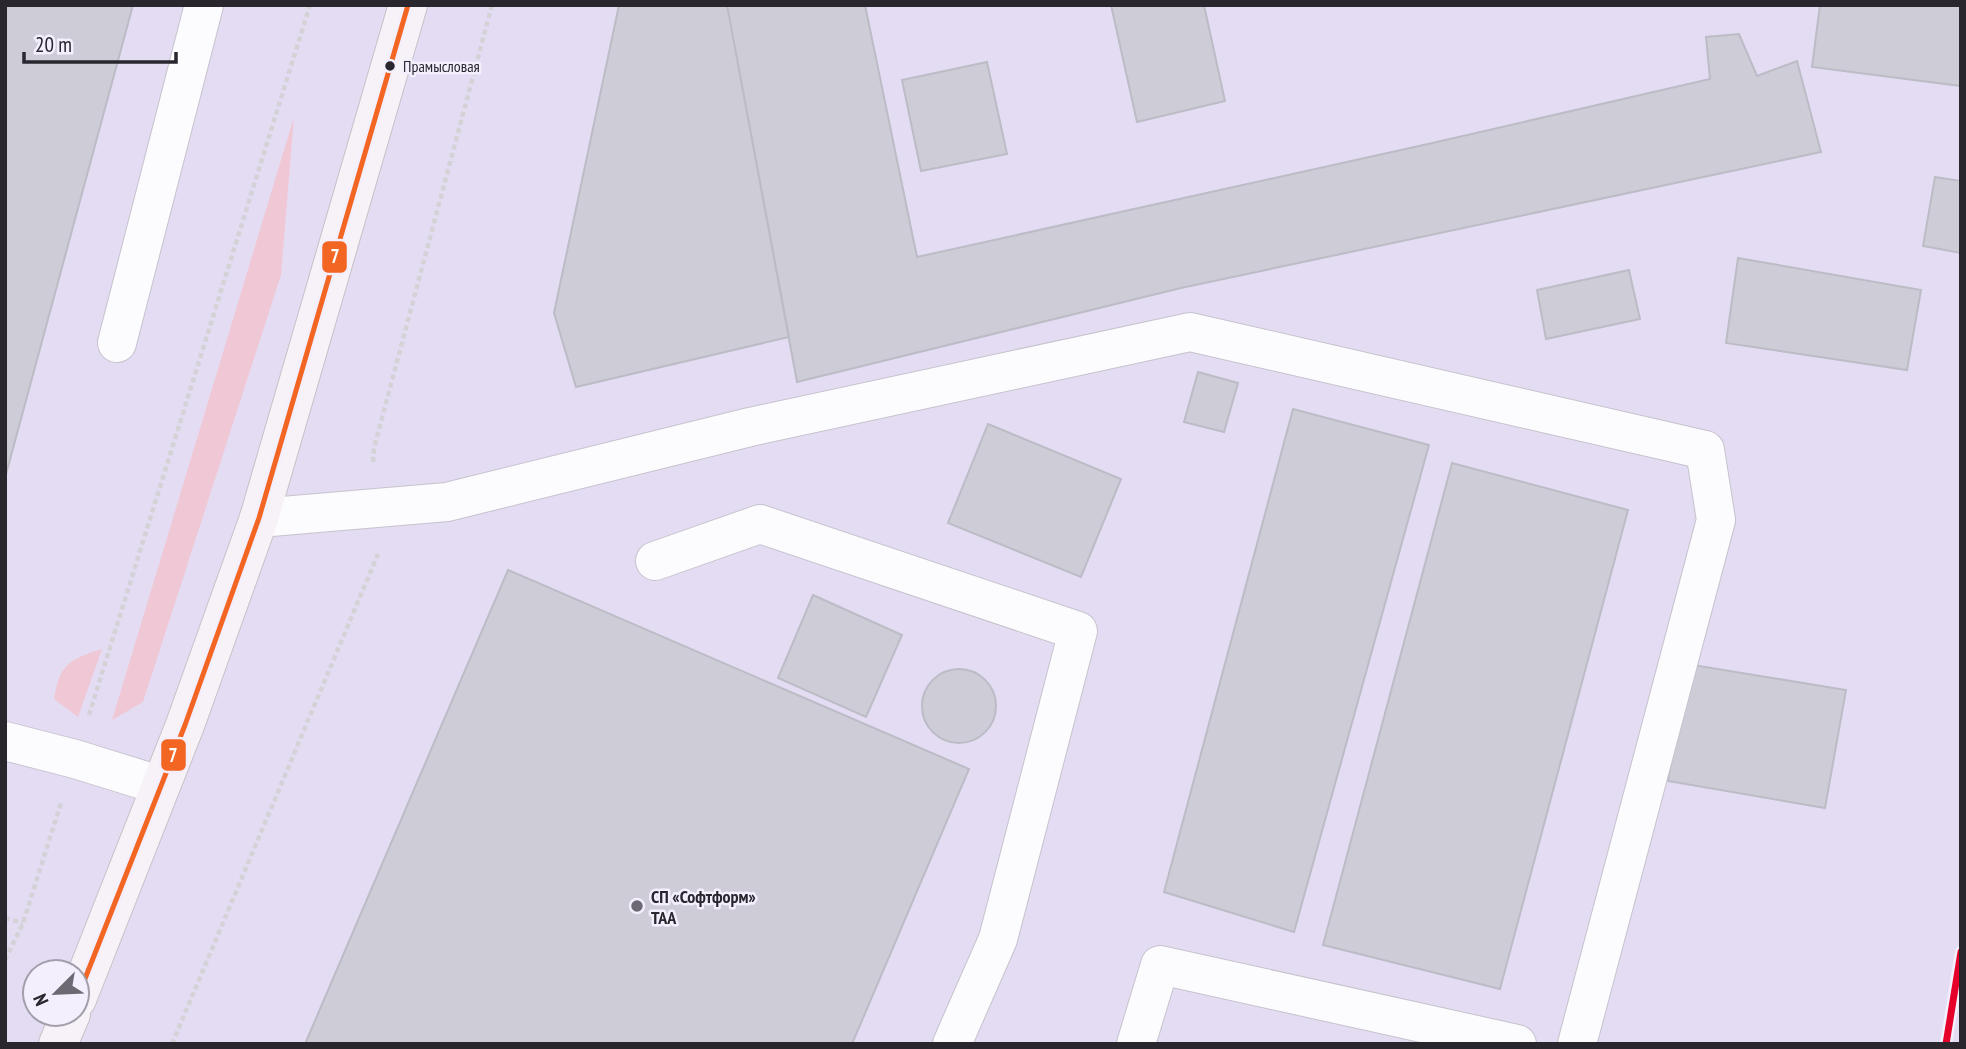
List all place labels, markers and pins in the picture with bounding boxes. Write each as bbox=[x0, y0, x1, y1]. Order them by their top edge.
place label: Прамысловая bbox=[403, 56, 480, 76]
marker: Прамысловая bbox=[383, 59, 397, 73]
place label: СП «Софтформ» ТАА bbox=[651, 885, 756, 929]
marker: СП «Софтформ» ТАА bbox=[629, 898, 645, 914]

